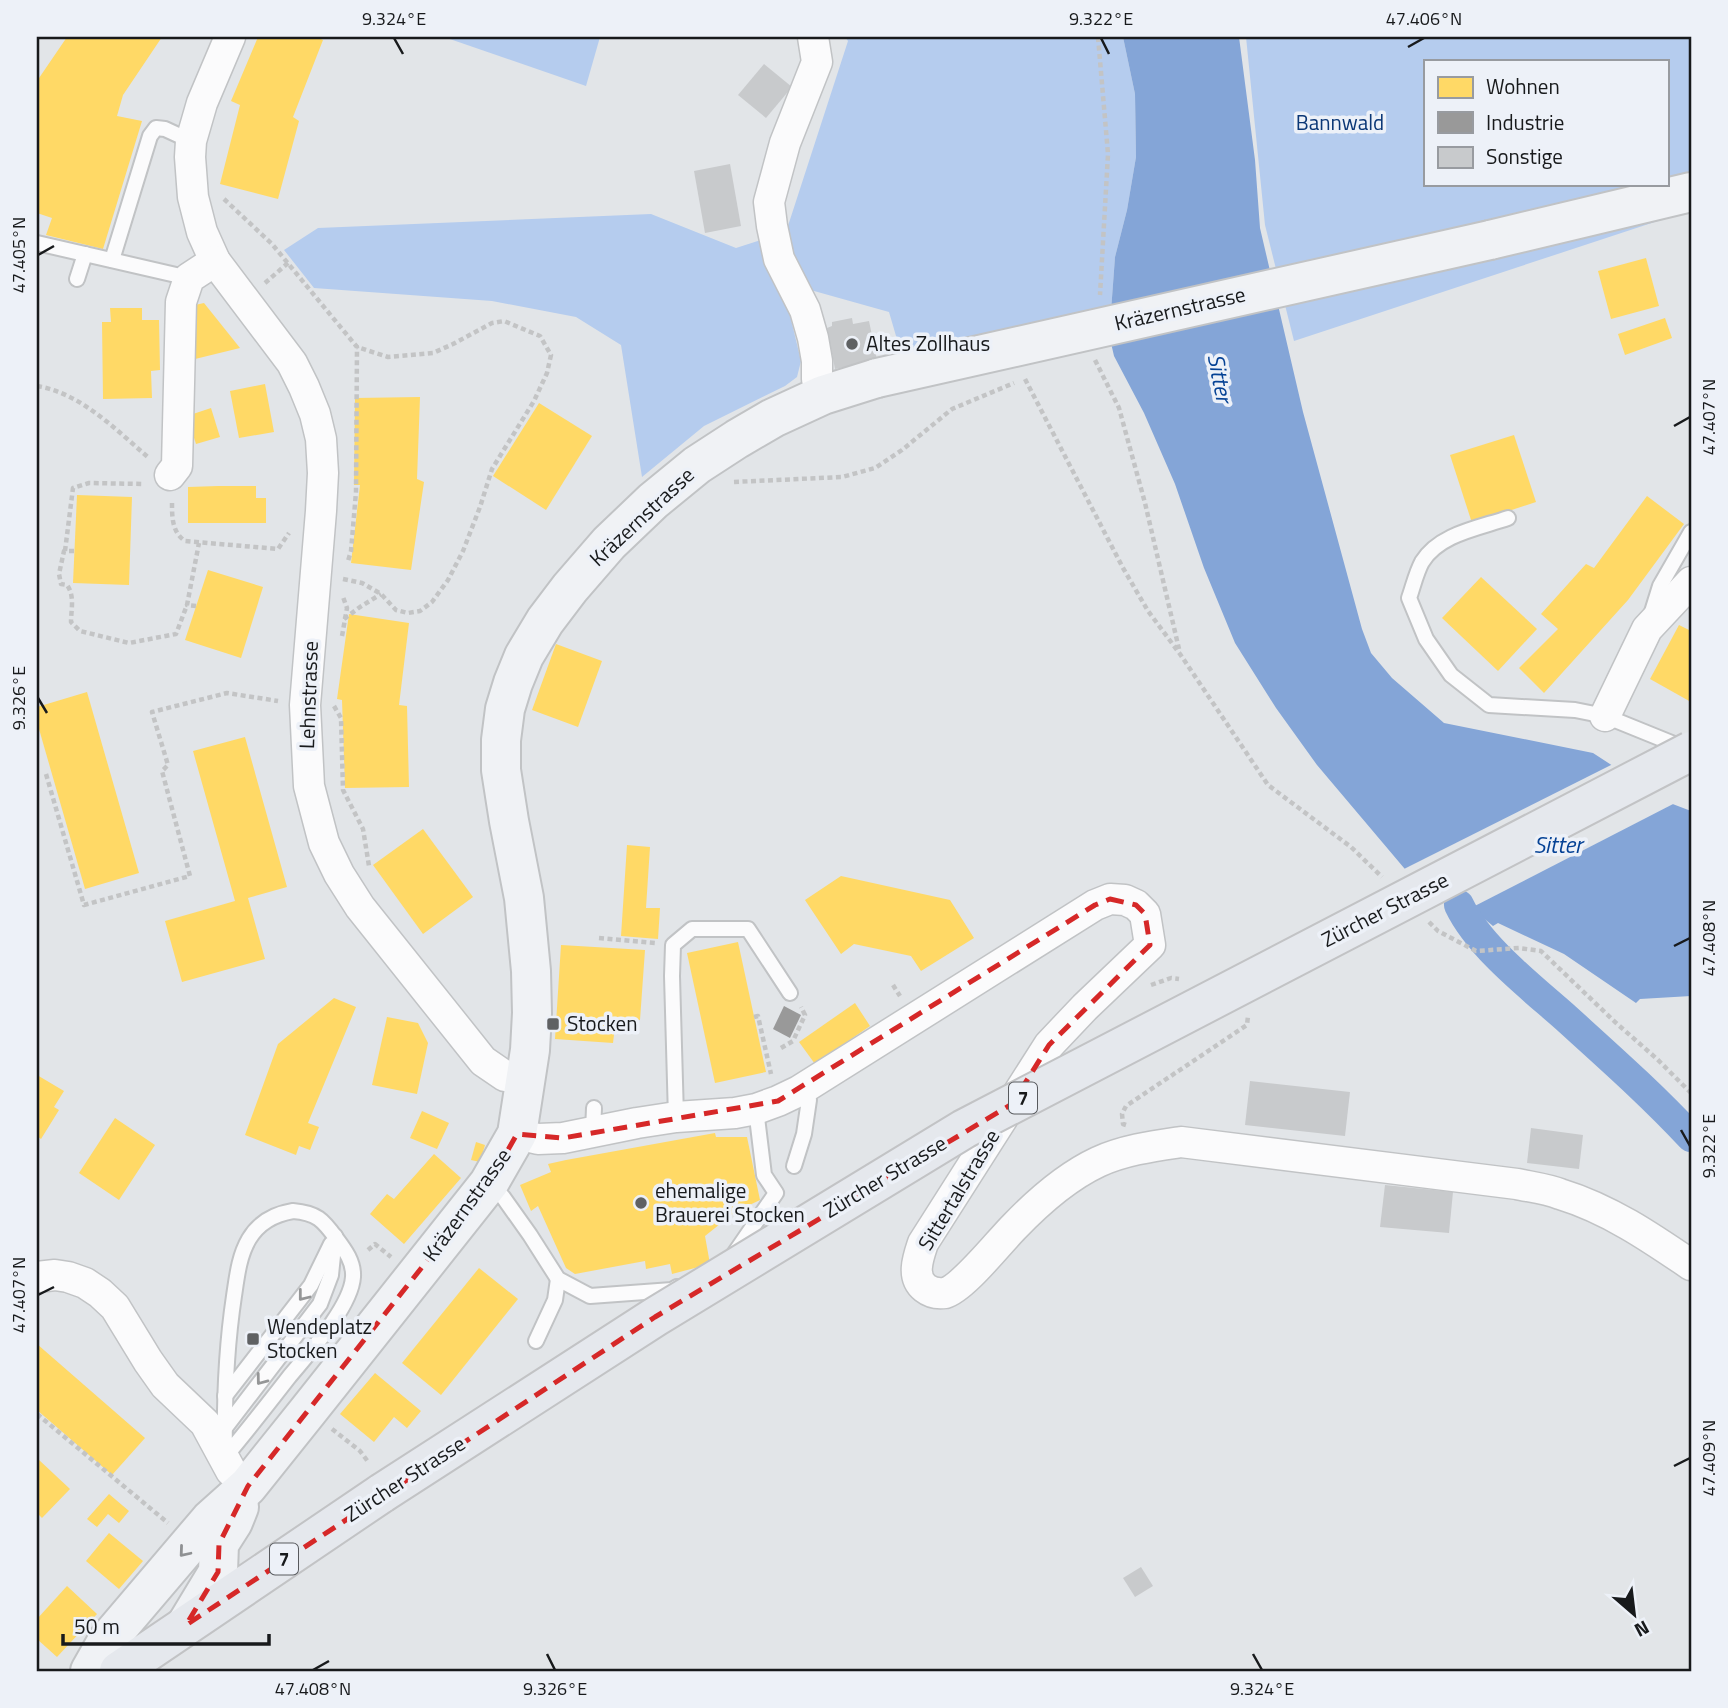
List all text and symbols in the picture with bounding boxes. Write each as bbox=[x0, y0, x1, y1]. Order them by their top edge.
text: 9.324°E bbox=[362, 5, 426, 32]
text: 9.322°E bbox=[1069, 5, 1133, 32]
text: 47.406°N bbox=[1386, 5, 1462, 32]
legend bbox=[1424, 60, 1668, 186]
text: Wohnen bbox=[1486, 70, 1560, 102]
park label: Bannwald bbox=[1296, 106, 1384, 138]
text: Industrie bbox=[1486, 106, 1564, 138]
text: Sonstige bbox=[1486, 140, 1563, 172]
text: 47.405°N bbox=[5, 217, 32, 293]
street label: Kräzernstrasse bbox=[1111, 277, 1248, 339]
place label: Altes Zollhaus bbox=[866, 327, 990, 359]
marker: Altes Zollhaus bbox=[844, 336, 860, 352]
water label: Sitter bbox=[1199, 351, 1243, 408]
text: 47.407°N bbox=[1695, 379, 1722, 455]
street label: Kräzernstrasse bbox=[582, 459, 701, 573]
street label: Lehnstrasse bbox=[290, 640, 326, 750]
text: 9.326°E bbox=[5, 666, 32, 730]
water label: Sitter bbox=[1534, 827, 1585, 862]
street label: Zürcher Strasse bbox=[1316, 863, 1454, 955]
text: 47.408°N bbox=[1695, 900, 1722, 976]
place label: Stocken bbox=[567, 1007, 637, 1039]
marker: Stocken bbox=[545, 1016, 561, 1032]
road number: 7 bbox=[1009, 1082, 1037, 1114]
text: 9.322°E bbox=[1695, 1114, 1722, 1178]
street label: Sittertalstrasse bbox=[909, 1123, 1007, 1256]
street label: Zürcher Strasse bbox=[817, 1127, 952, 1226]
street label: Kräzernstrasse bbox=[414, 1141, 518, 1268]
place label: ehemalige Brauerei Stocken bbox=[655, 1174, 805, 1230]
marker: ehemalige Brauerei Stocken bbox=[633, 1195, 649, 1211]
text: 47.407°N bbox=[5, 1257, 32, 1333]
one-way arrow bbox=[298, 1289, 311, 1301]
place label: Wendeplatz Stocken bbox=[267, 1310, 372, 1366]
marker: Wendeplatz Stocken bbox=[245, 1331, 261, 1347]
one-way arrow bbox=[257, 1372, 270, 1385]
text: 47.409°N bbox=[1695, 1420, 1722, 1496]
street label: Zürcher Strasse bbox=[338, 1427, 471, 1529]
one-way arrow bbox=[180, 1544, 192, 1557]
road number: 7 bbox=[270, 1544, 298, 1574]
north arrow bbox=[1598, 1578, 1668, 1648]
scale bar bbox=[63, 1603, 270, 1647]
text: 50 m bbox=[74, 1610, 120, 1642]
text: N bbox=[1630, 1614, 1655, 1645]
text: 47.408°N bbox=[275, 1675, 351, 1702]
text: 9.326°E bbox=[523, 1675, 587, 1702]
text: 9.324°E bbox=[1230, 1675, 1294, 1702]

